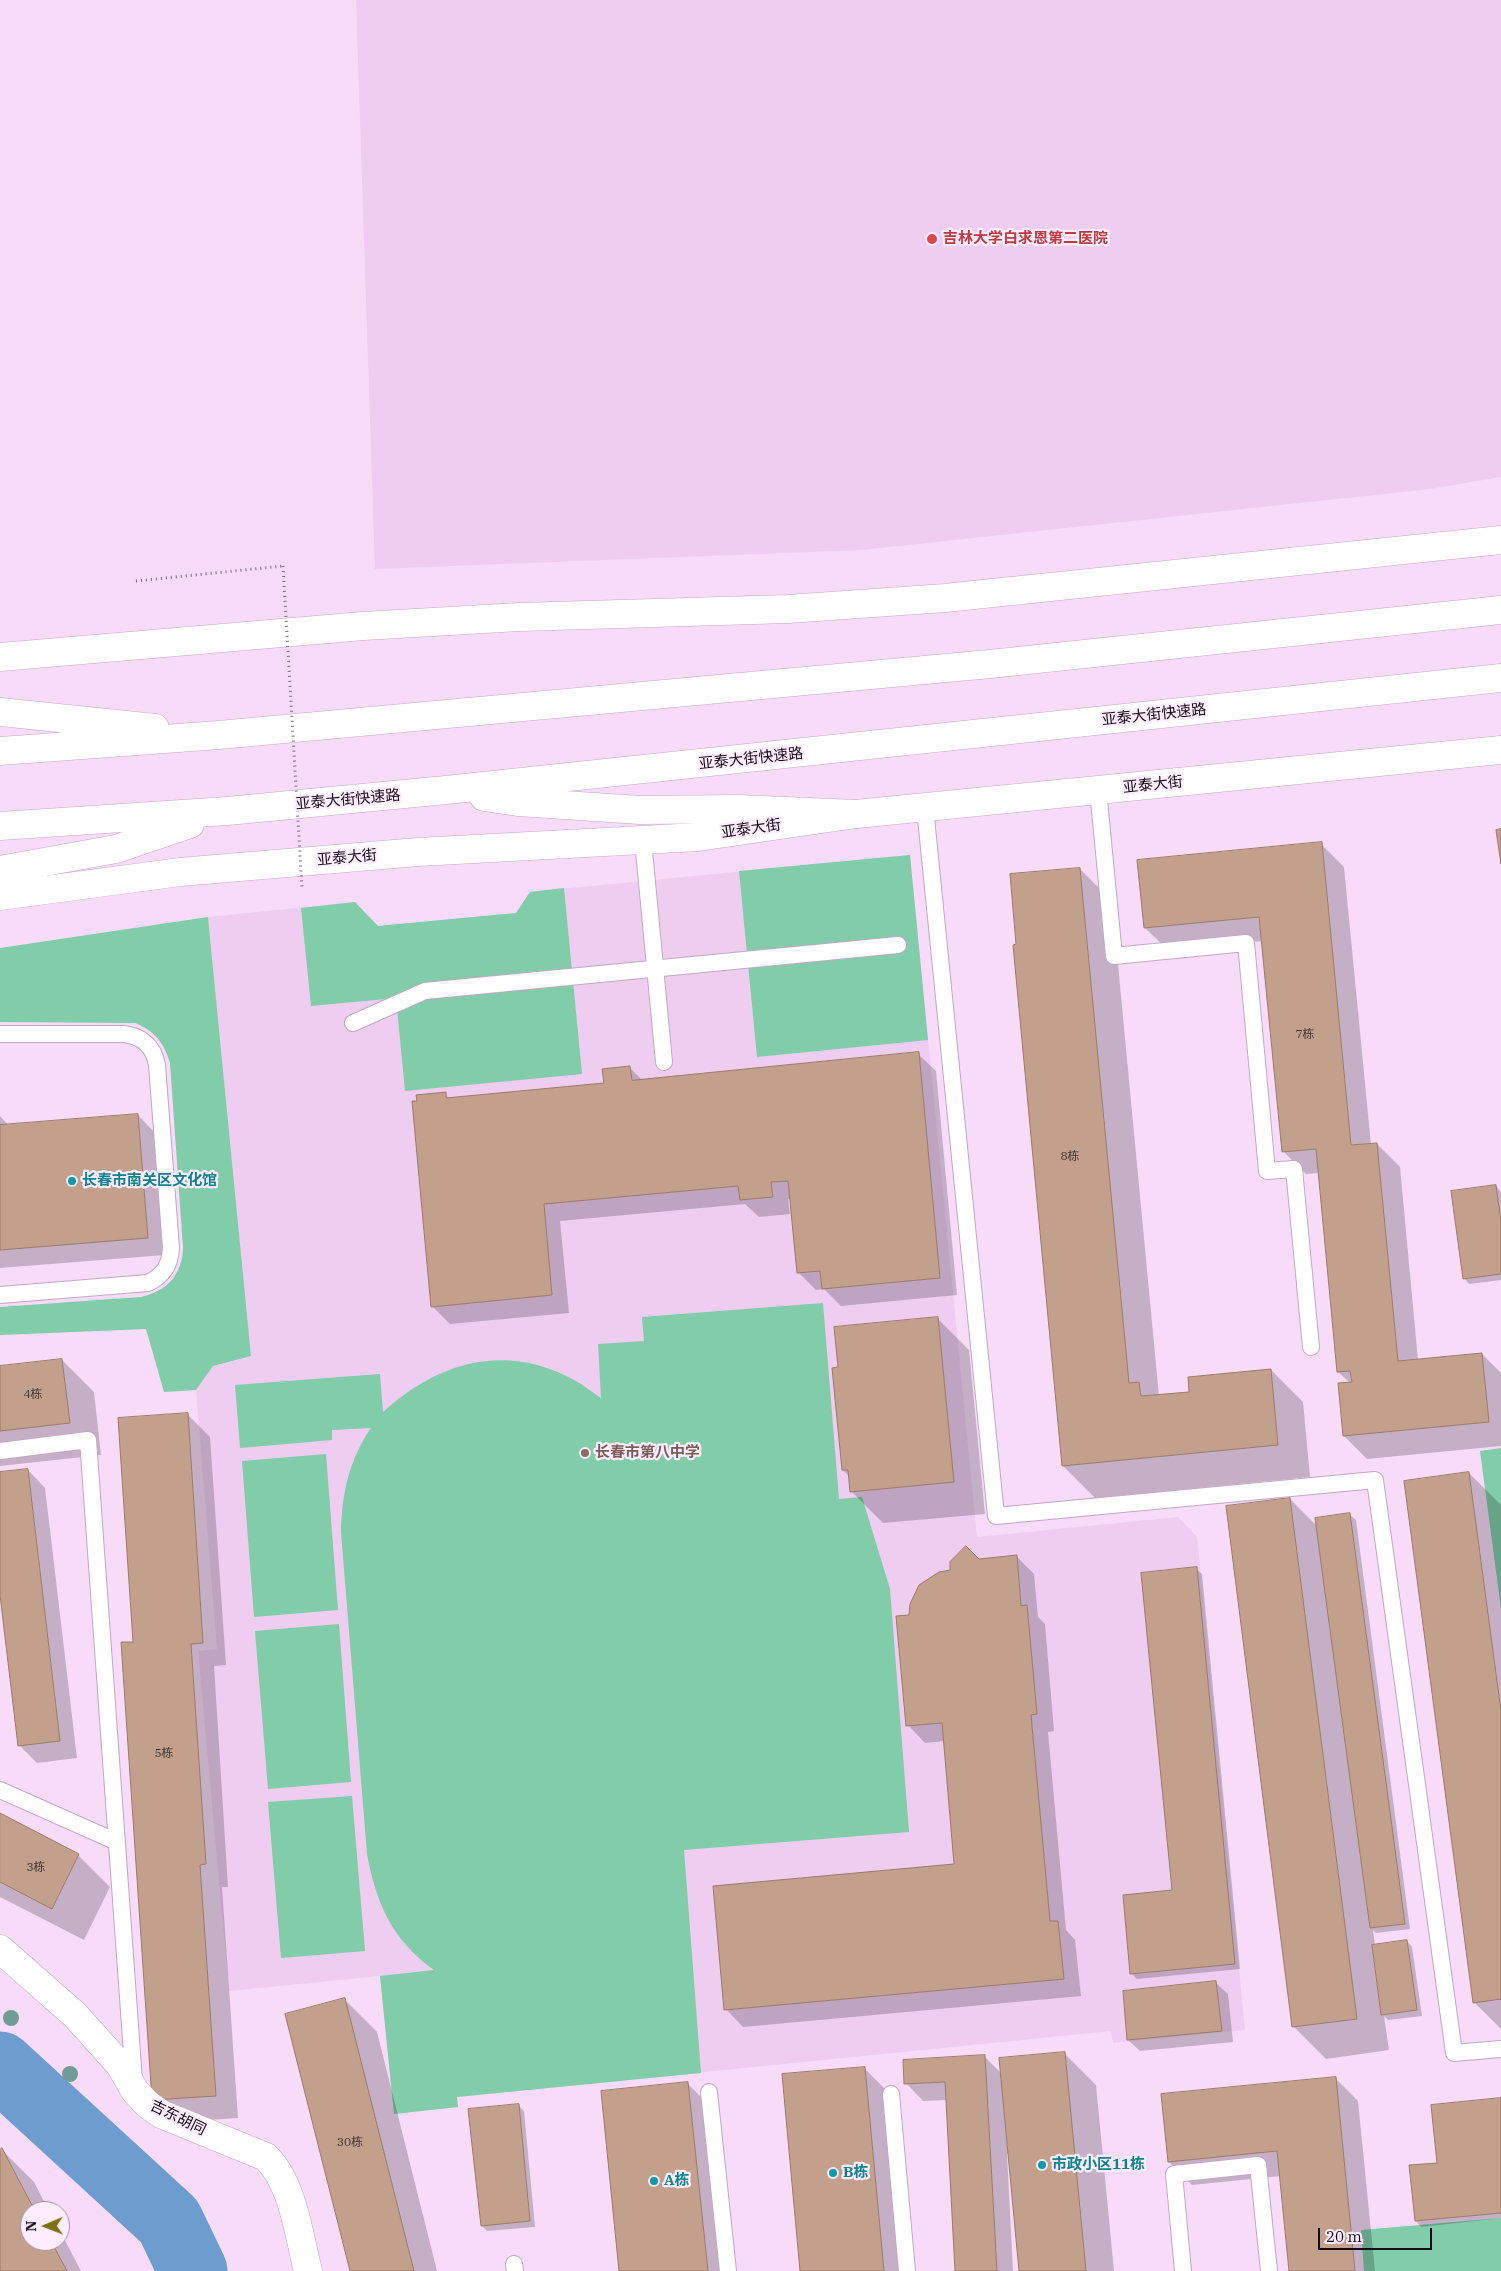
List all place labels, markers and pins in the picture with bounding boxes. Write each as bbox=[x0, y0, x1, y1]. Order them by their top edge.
place label: 吉林大学白求恩第二医院 bbox=[943, 230, 1108, 248]
marker: 吉林大学白求恩第二医院 bbox=[925, 232, 939, 246]
place label: 长春市南关区文化馆 bbox=[82, 1172, 217, 1190]
marker: 长春市南关区文化馆 bbox=[66, 1175, 78, 1187]
place label: 长春市第八中学 bbox=[595, 1444, 700, 1462]
marker: 长春市第八中学 bbox=[579, 1447, 591, 1459]
place label: 市政小区11栋 bbox=[1052, 2156, 1145, 2174]
marker: 市政小区11栋 bbox=[1036, 2159, 1048, 2171]
place label: B栋 bbox=[843, 2164, 869, 2182]
marker: B栋 bbox=[827, 2167, 839, 2179]
place label: A栋 bbox=[664, 2172, 689, 2190]
marker: A栋 bbox=[648, 2175, 660, 2187]

